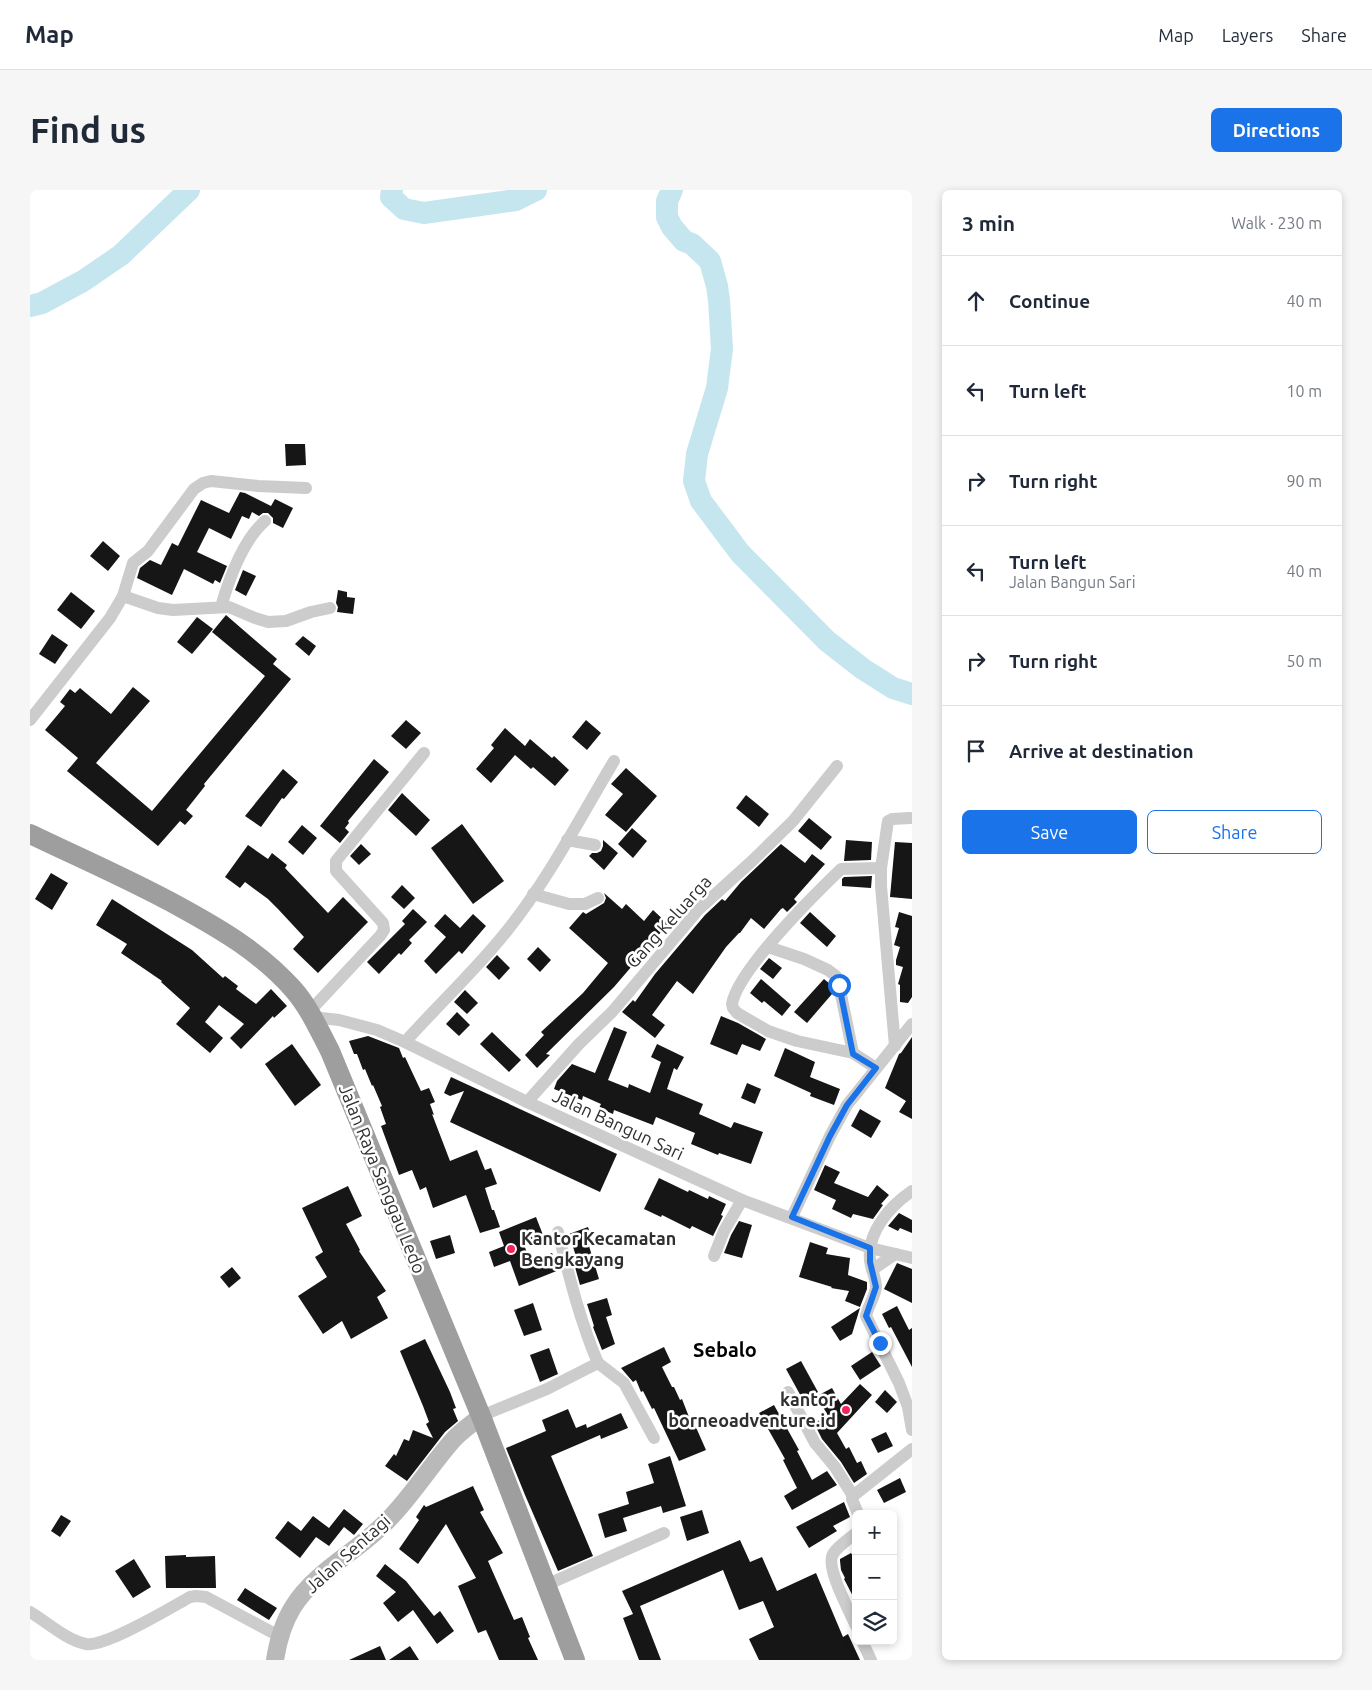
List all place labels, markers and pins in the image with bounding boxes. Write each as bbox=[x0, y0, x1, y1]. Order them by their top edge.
place label: Kantor Kecamatan Bengkayang bbox=[521, 1228, 676, 1269]
marker: Kantor Kecamatan Bengkayang bbox=[505, 1243, 517, 1255]
place label: kantor borneoadventure.id bbox=[668, 1389, 837, 1430]
marker: kantor borneoadventure.id bbox=[840, 1404, 852, 1416]

